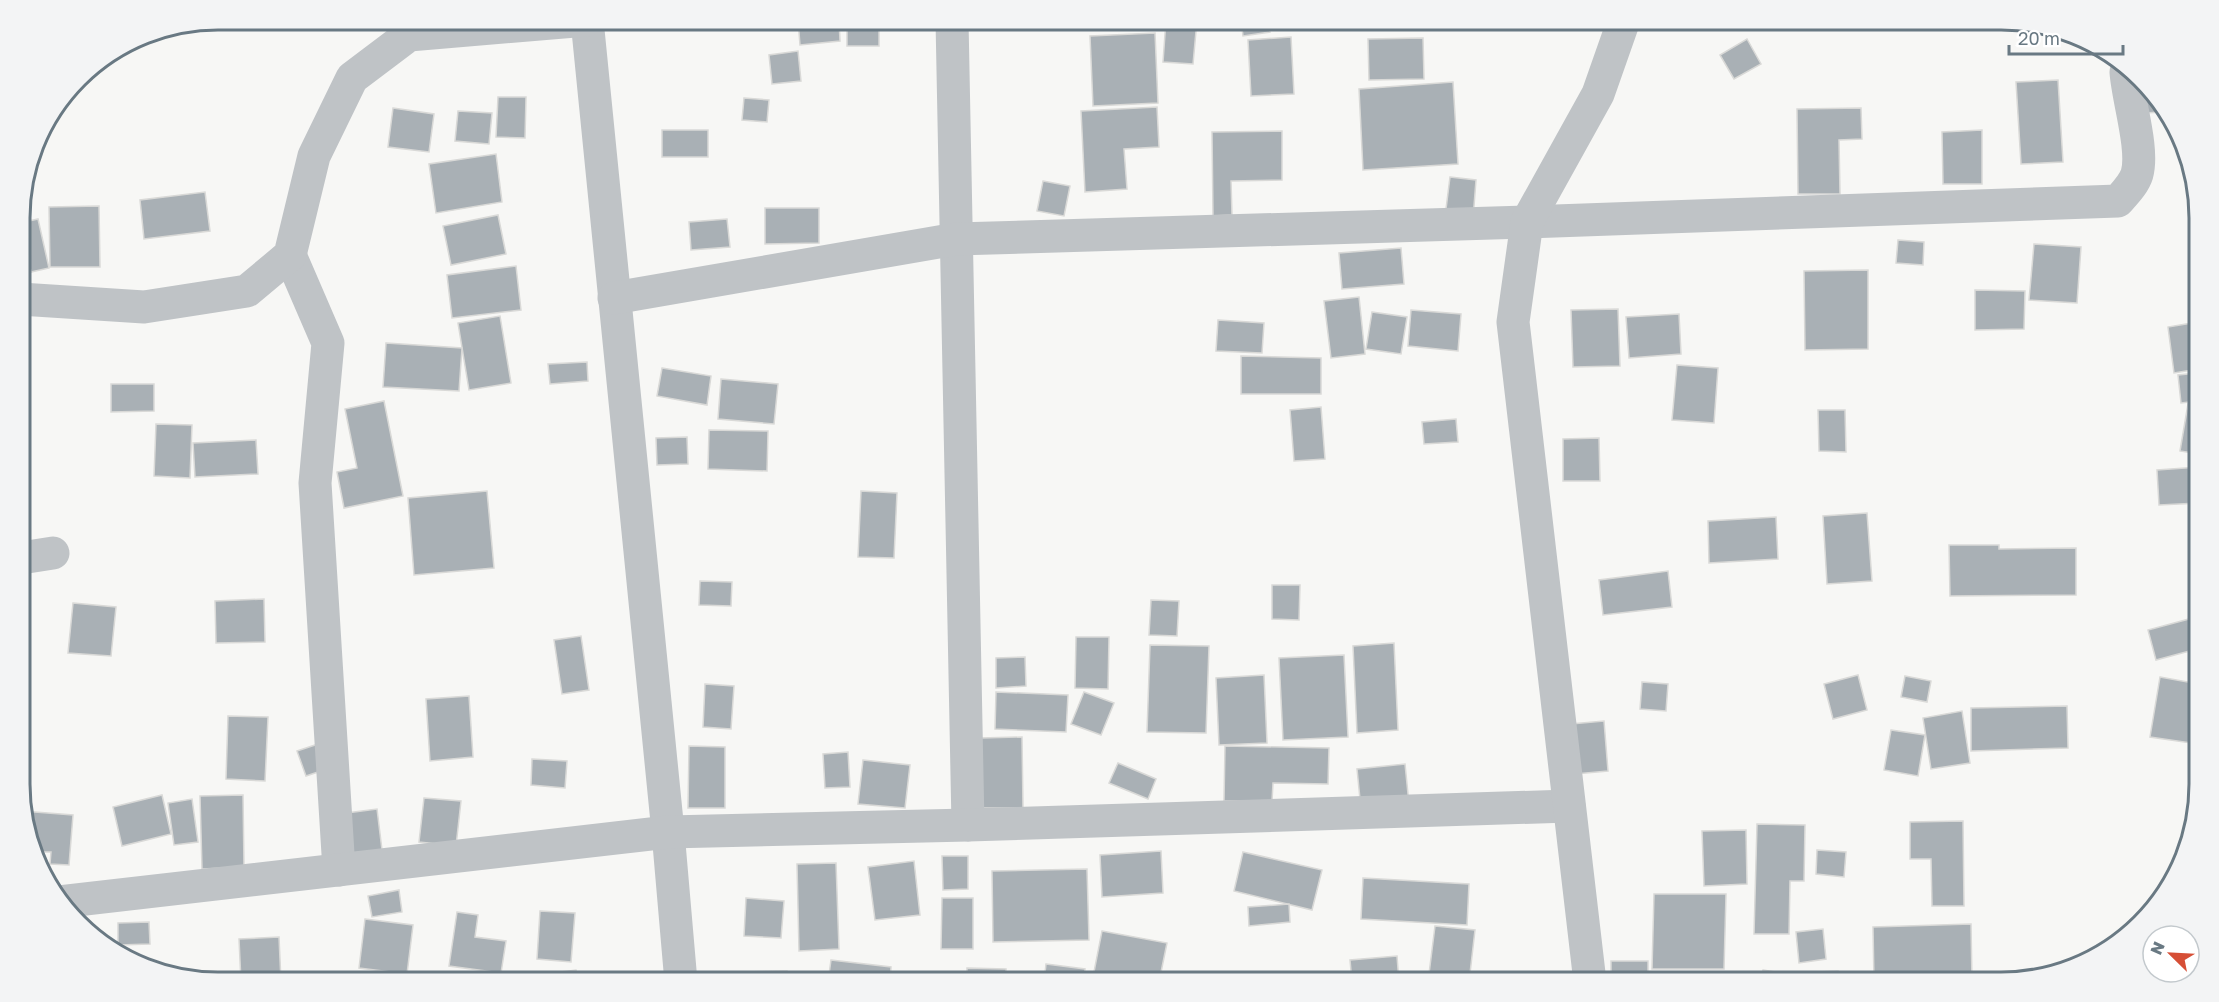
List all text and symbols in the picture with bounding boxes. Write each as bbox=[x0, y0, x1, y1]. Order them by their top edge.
scale bar bbox=[2009, 18, 2123, 56]
text: 20 m bbox=[2018, 27, 2060, 49]
north arrow bbox=[2141, 924, 2201, 984]
text: N bbox=[2146, 938, 2169, 958]

